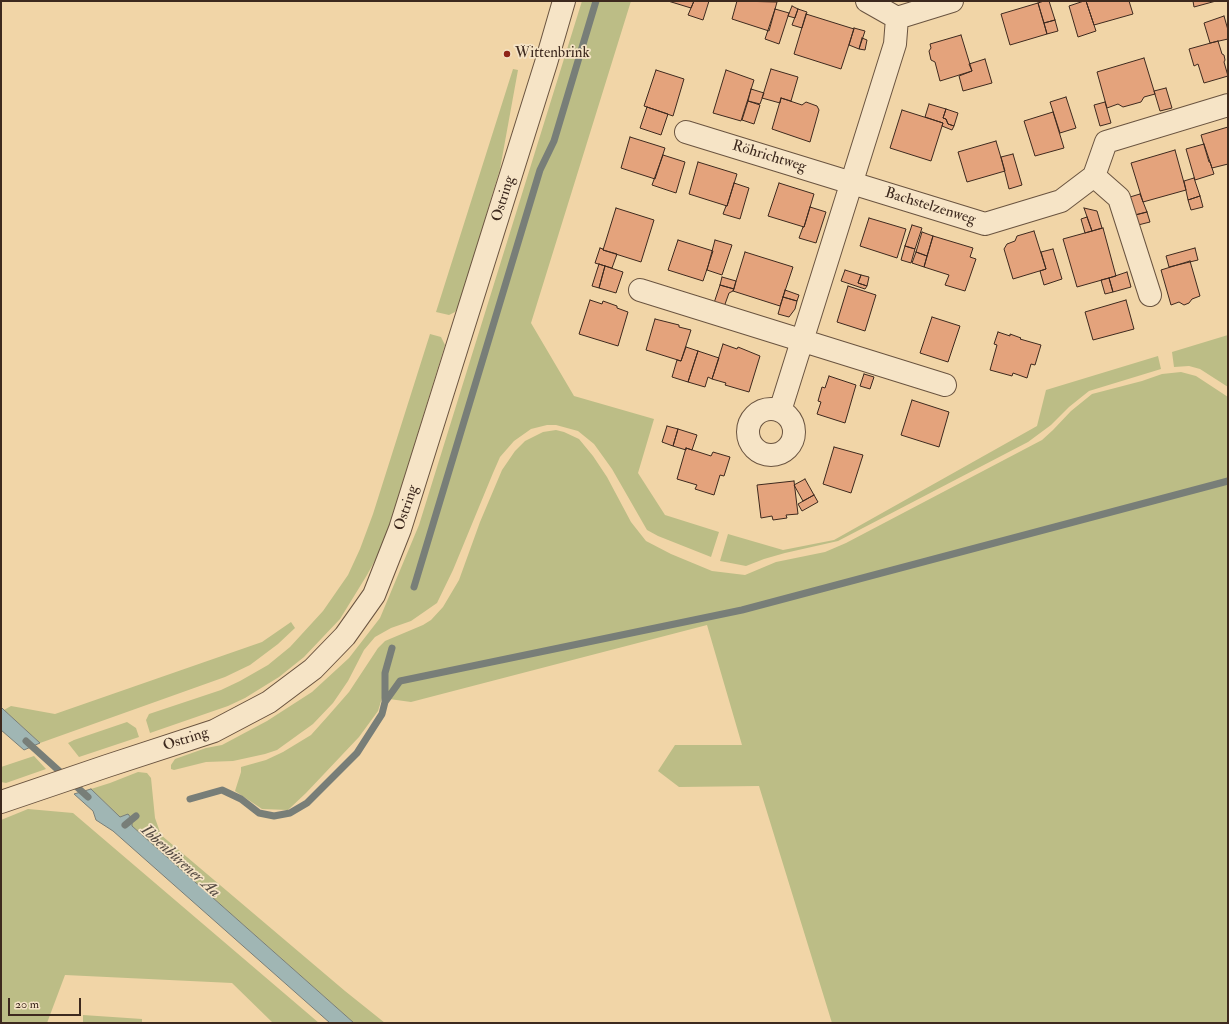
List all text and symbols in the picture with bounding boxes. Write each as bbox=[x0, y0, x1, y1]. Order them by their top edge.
place label: Wittenbrink bbox=[515, 45, 590, 63]
marker: Wittenbrink bbox=[502, 49, 512, 59]
street label: Röhrichtweg bbox=[730, 137, 808, 177]
street label: Ostring bbox=[489, 174, 519, 224]
street label: Bachstelzenweg bbox=[882, 185, 978, 229]
street label: Ostring bbox=[391, 483, 423, 533]
street label: Ostring bbox=[161, 724, 211, 756]
water label: Ibbenbürener Aa bbox=[136, 821, 224, 903]
scale bar bbox=[10, 990, 83, 1016]
text: 20 m bbox=[15, 997, 39, 1012]

